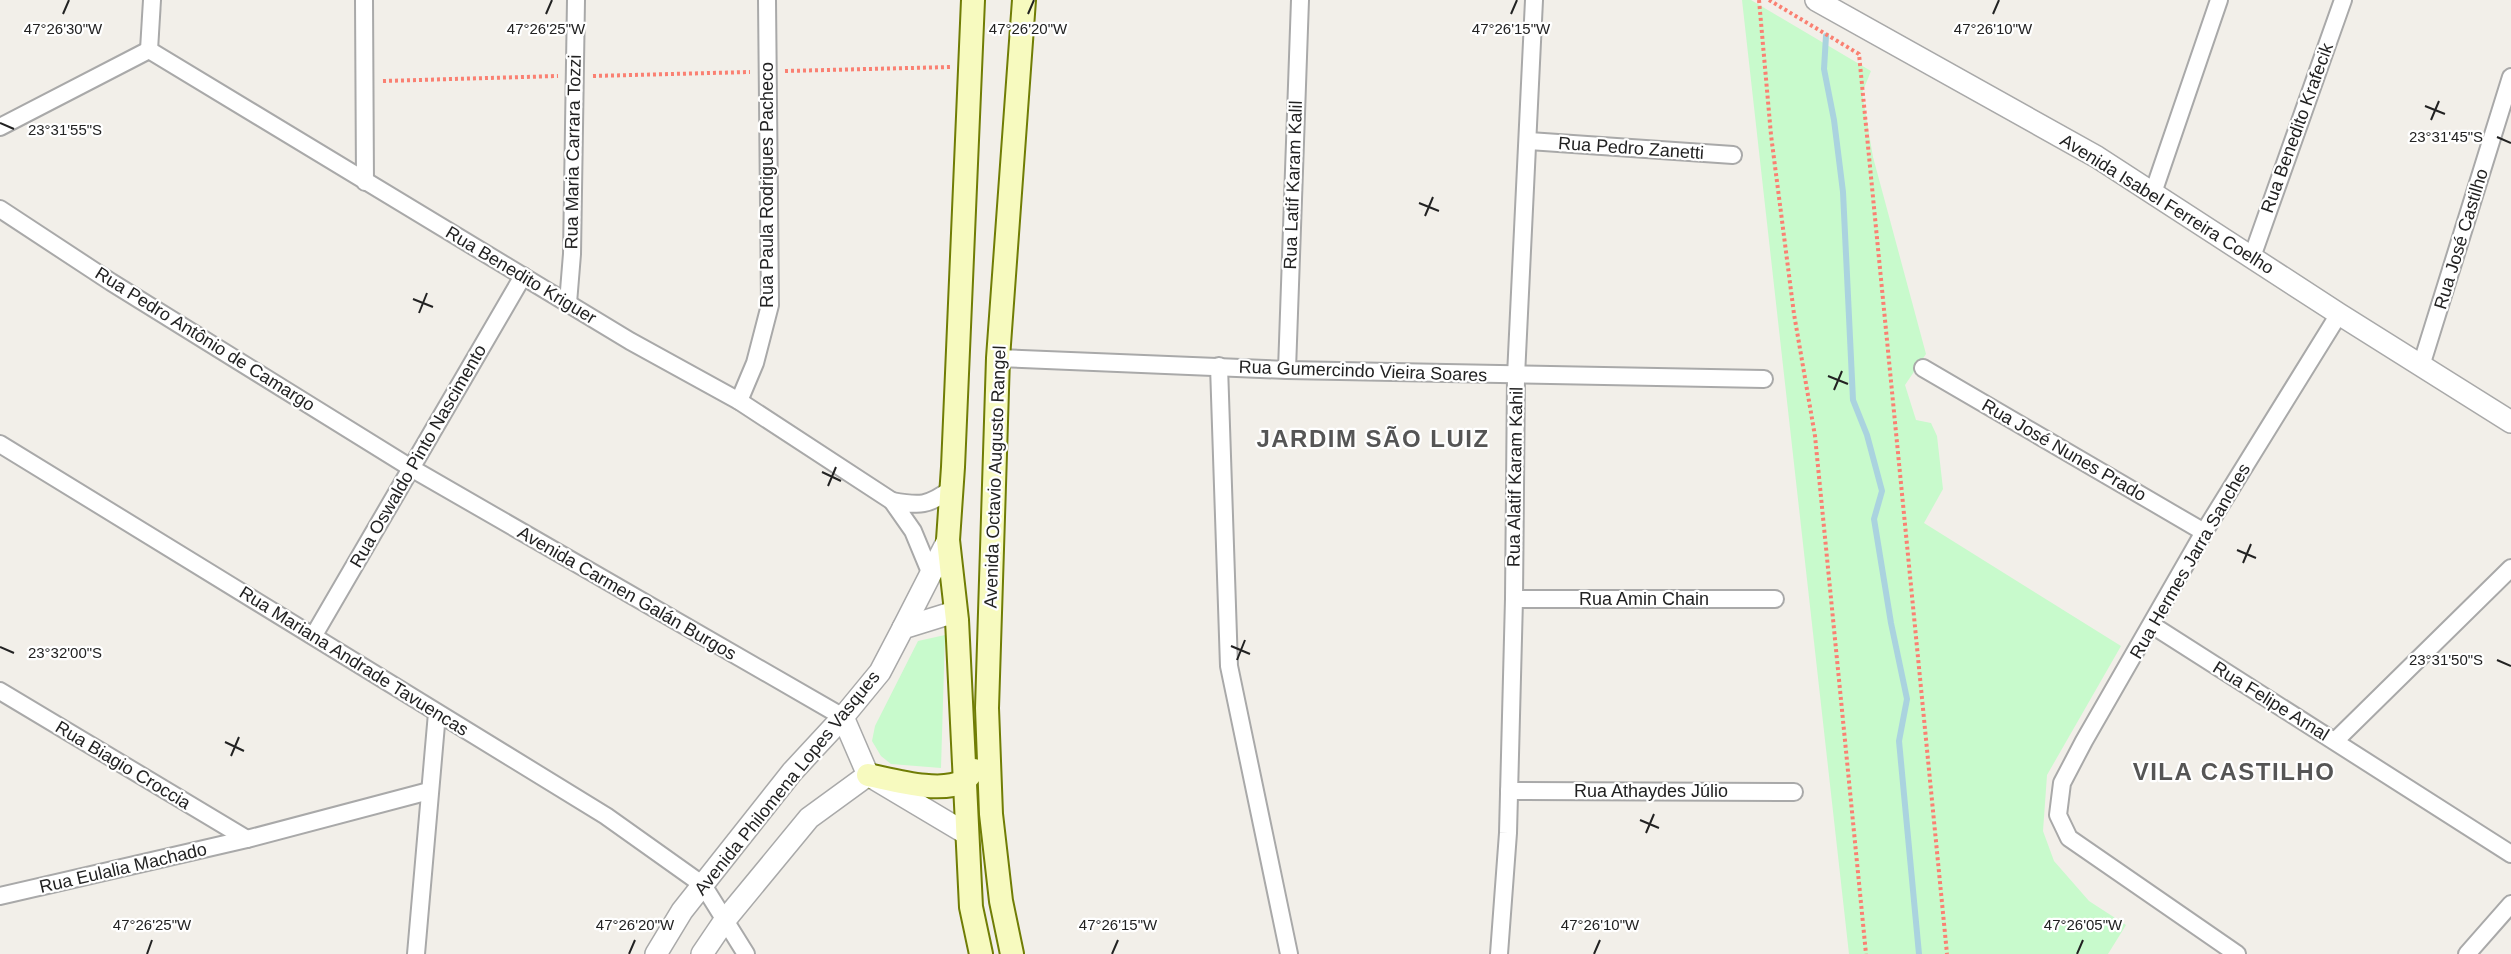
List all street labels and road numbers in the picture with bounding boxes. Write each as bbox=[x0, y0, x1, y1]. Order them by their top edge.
street label: Rua Benedito Krafecik bbox=[2257, 39, 2337, 216]
street label: Rua Maria Carrara Tozzi bbox=[561, 54, 585, 250]
street label: Rua Paula Rodrigues Pacheco bbox=[757, 62, 777, 308]
street label: Rua Latif Karam Kalil bbox=[1280, 100, 1306, 270]
street label: Avenida Isabel Ferreira Coelho bbox=[2057, 130, 2277, 278]
street label: Rua Pedro Zanetti bbox=[1557, 133, 1705, 163]
street label: Rua José Castilho bbox=[2430, 166, 2492, 312]
street label: Rua Benedito Kriguer bbox=[442, 222, 600, 328]
street label: Rua Pedro Antônio de Camargo bbox=[92, 263, 318, 415]
street label: Rua Oswaldo Pinto Nascimento bbox=[346, 341, 490, 571]
street label: Avenida Octavio Augusto Rangel bbox=[980, 345, 1010, 609]
street label: Rua Gumercindo Vieira Soares bbox=[1238, 357, 1488, 385]
street label: Rua Alatif Karam Kahil bbox=[1503, 387, 1527, 567]
street label: Rua José Nunes Prado bbox=[1978, 395, 2150, 505]
street label: Rua Hermes Jarra Sanches bbox=[2126, 460, 2254, 662]
street label: Avenida Carmen Galán Burgos bbox=[514, 522, 740, 664]
street label: Rua Mariana Andrade Tavuencas bbox=[236, 582, 472, 740]
street label: Rua Amin Chain bbox=[1579, 589, 1709, 609]
street label: Rua Felipe Arnal bbox=[2209, 657, 2333, 745]
street label: Avenida Philomena Lopes Vasques bbox=[690, 667, 884, 899]
street label: Rua Biagio Croccia bbox=[52, 717, 195, 814]
street label: Rua Athaydes Júlio bbox=[1574, 781, 1728, 801]
street label: Rua Eulalia Machado bbox=[37, 839, 209, 897]

